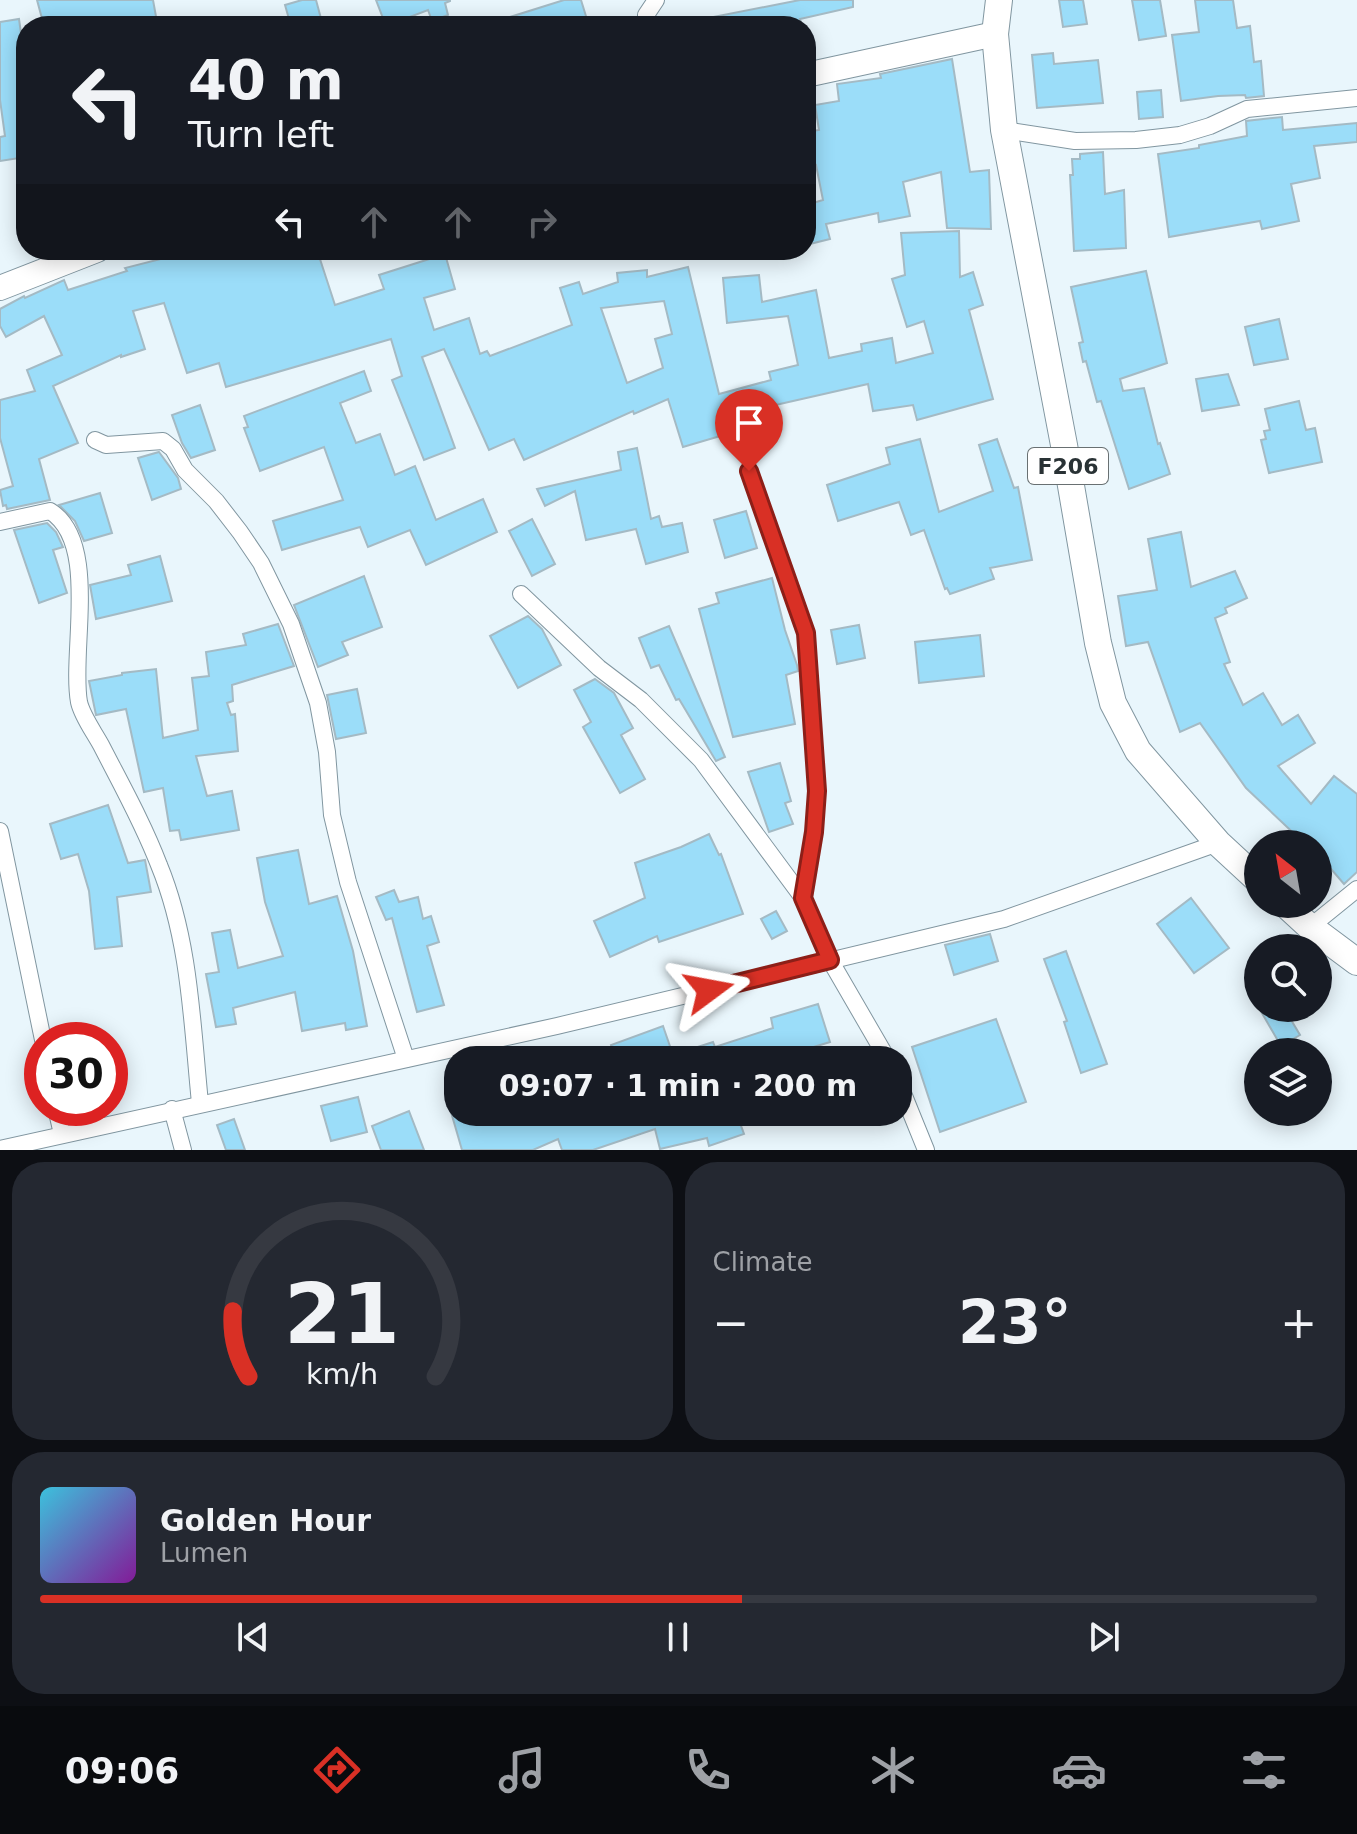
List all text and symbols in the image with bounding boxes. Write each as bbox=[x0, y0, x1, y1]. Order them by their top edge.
text: 40 m bbox=[188, 47, 344, 112]
icon: left bbox=[56, 48, 160, 152]
text: Turn left bbox=[188, 114, 334, 155]
icon: left bbox=[268, 200, 312, 244]
icon: ahead bbox=[352, 200, 396, 244]
icon: ahead bbox=[436, 200, 480, 244]
icon: right bbox=[520, 200, 564, 244]
pin bbox=[715, 389, 783, 471]
icon: arrive bbox=[727, 401, 771, 445]
road number: F206 bbox=[1028, 448, 1108, 484]
north arrow bbox=[1244, 830, 1332, 918]
map controls bbox=[1244, 830, 1332, 1126]
button: search bbox=[1244, 934, 1332, 1022]
position arrow bbox=[667, 948, 751, 1032]
speed limit sign: 30 bbox=[24, 1022, 128, 1126]
button: layers bbox=[1244, 1038, 1332, 1126]
text: 09:07 · 1 min · 200 m bbox=[499, 1068, 857, 1103]
text: Climate bbox=[713, 1247, 813, 1277]
text: 21 bbox=[284, 1266, 400, 1363]
text: 23° bbox=[958, 1287, 1072, 1357]
text: − bbox=[713, 1297, 749, 1348]
text: + bbox=[1280, 1297, 1317, 1348]
text: km/h bbox=[306, 1357, 378, 1391]
text: Golden Hour bbox=[160, 1503, 371, 1538]
text: Lumen bbox=[160, 1538, 248, 1568]
icon: previous bbox=[231, 1615, 275, 1659]
icon: pause bbox=[656, 1615, 700, 1659]
icon: next bbox=[1082, 1615, 1126, 1659]
icon: directions bbox=[309, 1742, 365, 1798]
icon: music bbox=[494, 1742, 550, 1798]
icon: phone bbox=[680, 1742, 736, 1798]
icon: climate bbox=[865, 1742, 921, 1798]
icon: car bbox=[1051, 1742, 1107, 1798]
icon: filters bbox=[1236, 1742, 1292, 1798]
text: 09:06 bbox=[65, 1750, 179, 1791]

